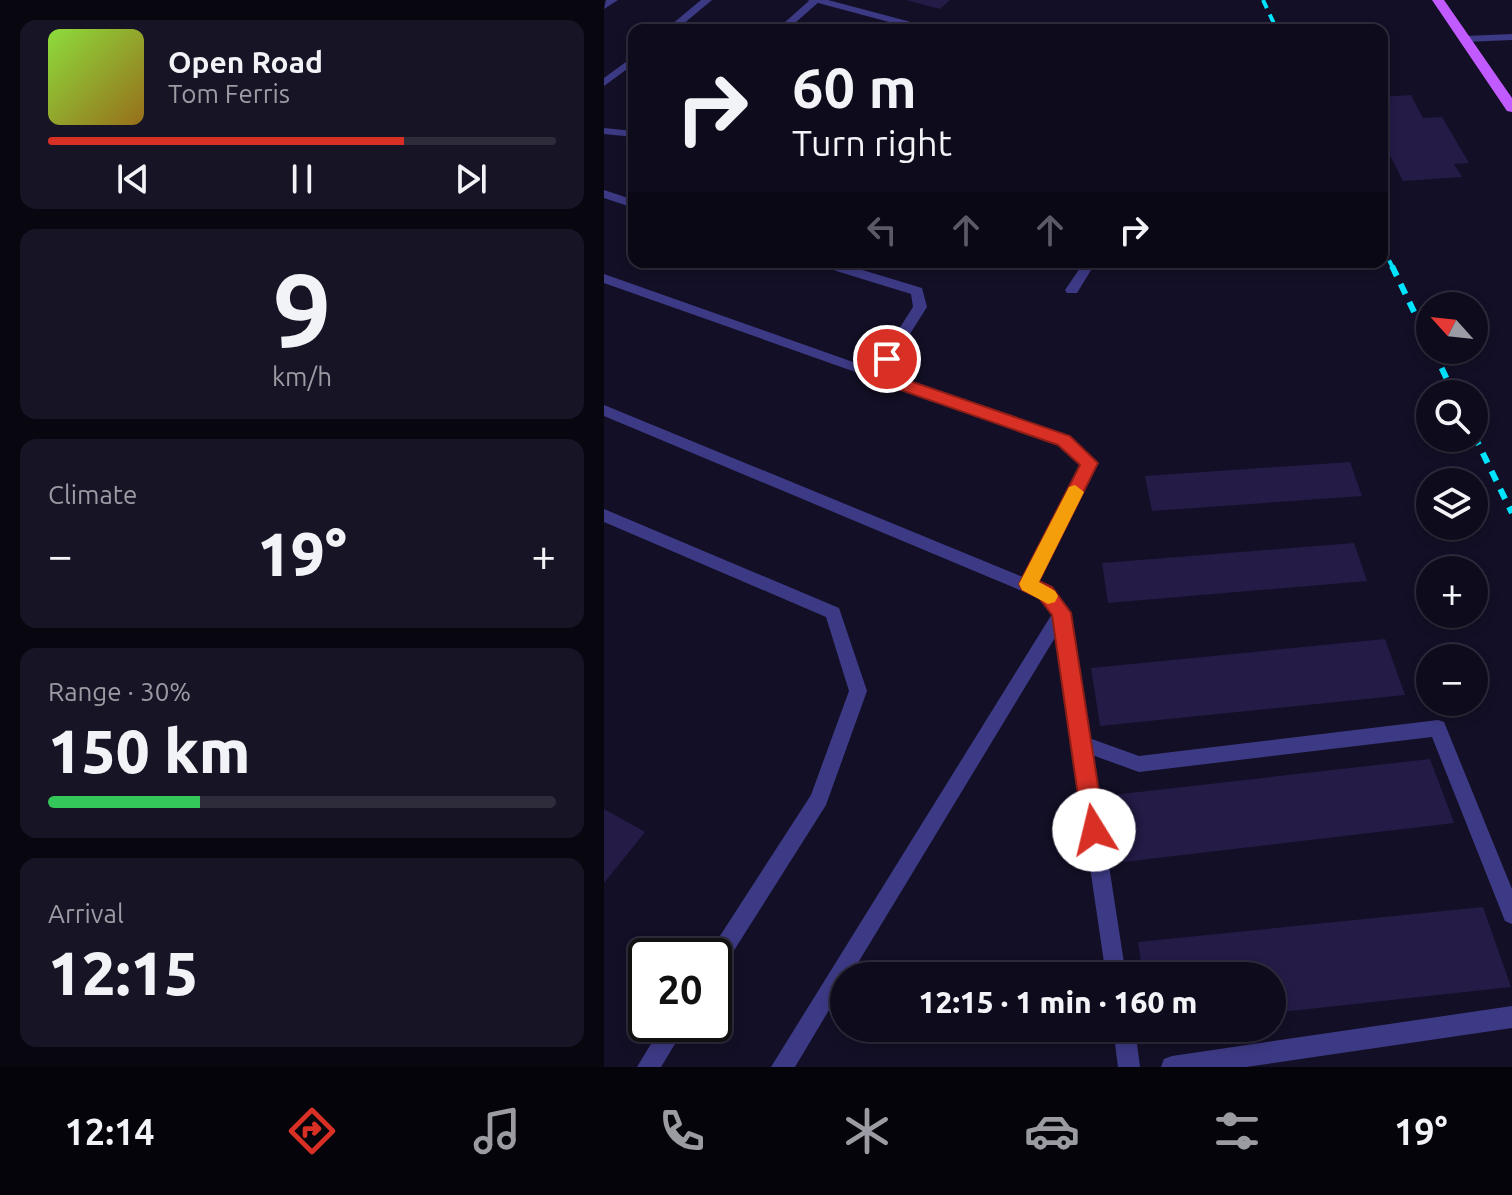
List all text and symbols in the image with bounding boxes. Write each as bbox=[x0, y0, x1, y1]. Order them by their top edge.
text: Open Road bbox=[168, 45, 323, 79]
icon: right bbox=[660, 56, 764, 160]
text: 60 m bbox=[792, 56, 917, 119]
text: Tom Ferris bbox=[168, 79, 290, 108]
text: Turn right bbox=[792, 122, 952, 163]
icon: previous bbox=[111, 157, 155, 201]
icon: pause bbox=[280, 157, 324, 201]
icon: next bbox=[449, 157, 493, 201]
icon: left bbox=[860, 208, 904, 252]
icon: ahead bbox=[944, 208, 988, 252]
icon: ahead bbox=[1028, 208, 1072, 252]
icon: right bbox=[1112, 208, 1156, 252]
text: 9 bbox=[273, 251, 331, 368]
north arrow bbox=[1416, 292, 1488, 364]
map controls bbox=[1416, 292, 1488, 716]
pin bbox=[853, 325, 921, 393]
icon: arrive bbox=[865, 337, 909, 381]
text: km/h bbox=[272, 362, 332, 391]
button: search bbox=[1416, 380, 1488, 452]
button: layers bbox=[1416, 468, 1488, 540]
text: Climate bbox=[48, 480, 137, 509]
text: 19° bbox=[257, 520, 347, 587]
text: − bbox=[48, 530, 73, 579]
text: + bbox=[531, 530, 556, 579]
button: + bbox=[1416, 556, 1488, 628]
button: − bbox=[1416, 644, 1488, 716]
text: Range · 30% bbox=[48, 677, 191, 706]
text: 150 km bbox=[48, 717, 250, 784]
position arrow bbox=[1052, 788, 1136, 872]
text: Arrival bbox=[48, 899, 124, 928]
speed limit sign: 20 bbox=[628, 938, 732, 1042]
text: 12:15 bbox=[48, 939, 198, 1006]
text: 12:15 · 1 min · 160 m bbox=[919, 985, 1197, 1019]
icon: directions bbox=[284, 1103, 340, 1159]
icon: music bbox=[469, 1103, 525, 1159]
icon: phone bbox=[654, 1103, 710, 1159]
icon: climate bbox=[839, 1103, 895, 1159]
icon: car bbox=[1024, 1103, 1080, 1159]
icon: filters bbox=[1209, 1103, 1265, 1159]
text: 12:14 bbox=[65, 1111, 155, 1152]
text: 19° bbox=[1394, 1111, 1447, 1152]

